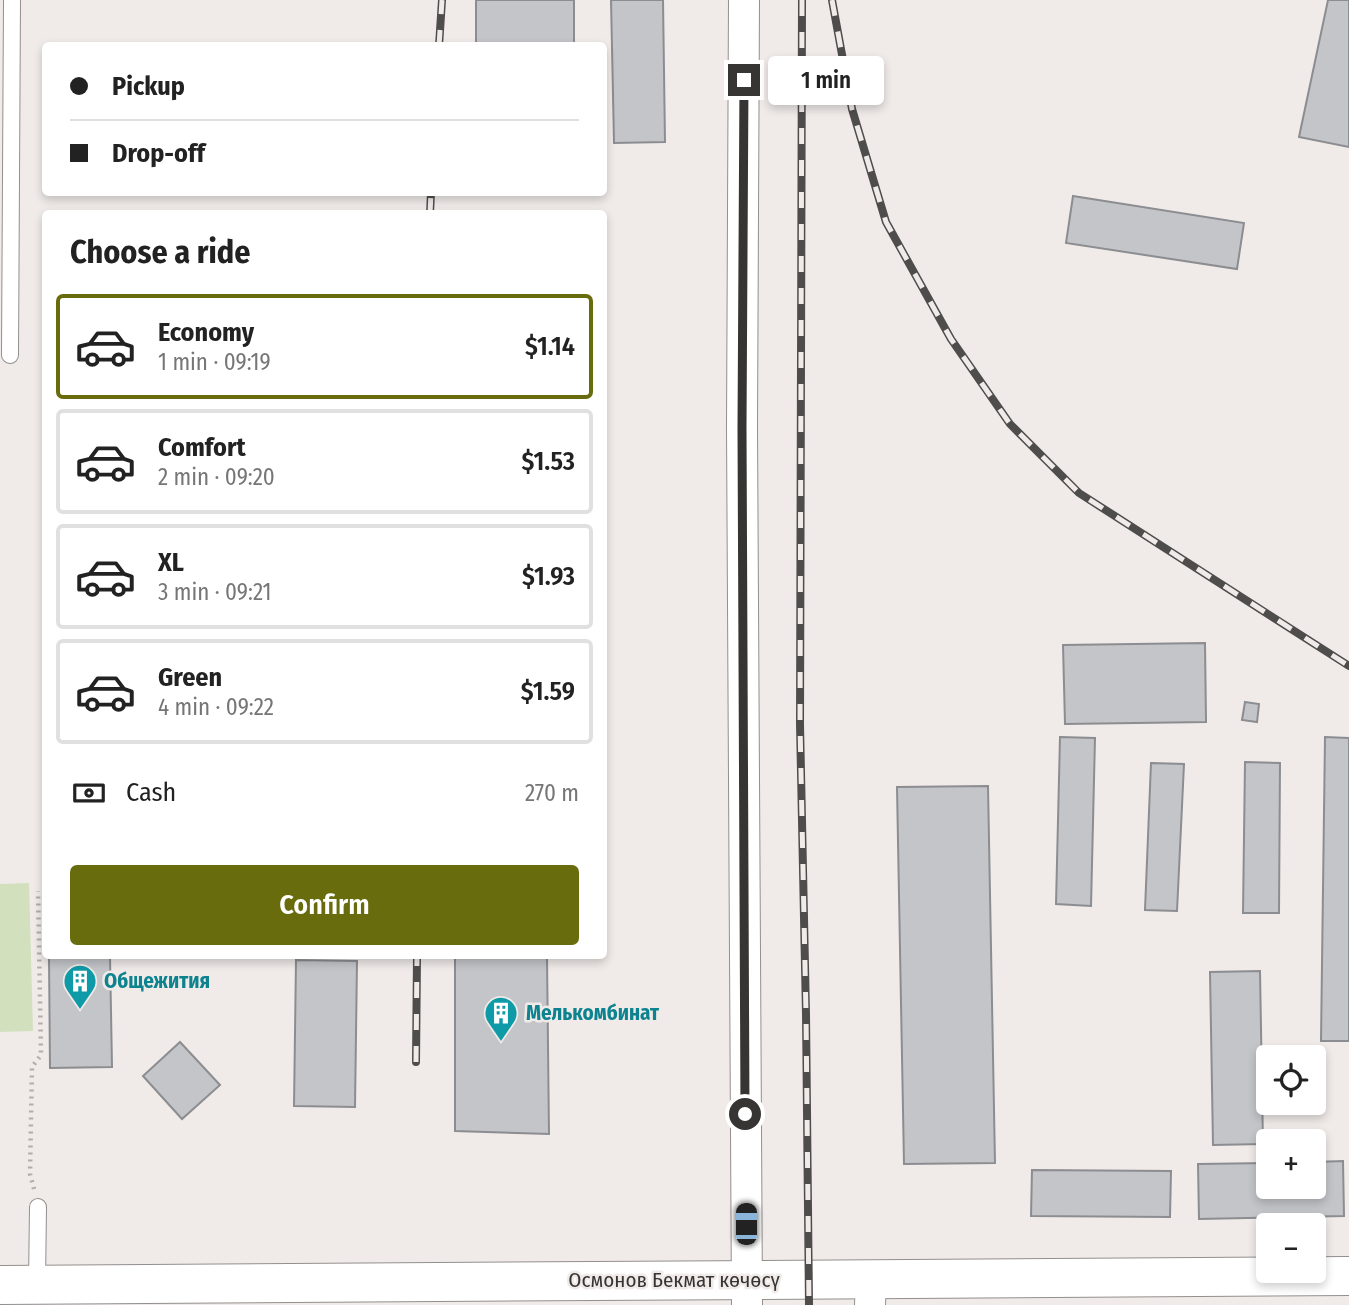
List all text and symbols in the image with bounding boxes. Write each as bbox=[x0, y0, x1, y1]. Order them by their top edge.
callout: 1 min bbox=[768, 56, 884, 104]
route end bbox=[728, 64, 760, 96]
text: 1 min bbox=[801, 66, 851, 94]
text: Pickup bbox=[112, 71, 185, 102]
text: Drop-off bbox=[112, 138, 205, 169]
text: Choose a ride bbox=[70, 233, 251, 271]
icon: car bbox=[74, 315, 137, 378]
text: Economy bbox=[158, 317, 254, 348]
text: $1.14 bbox=[525, 331, 575, 362]
text: 1 min · 09:19 bbox=[158, 348, 271, 376]
icon: car bbox=[74, 430, 137, 493]
text: Comfort bbox=[158, 432, 246, 463]
text: $1.53 bbox=[522, 446, 575, 477]
text: 2 min · 09:20 bbox=[158, 463, 275, 491]
icon: car bbox=[74, 545, 137, 608]
text: XL bbox=[158, 547, 184, 578]
text: $1.93 bbox=[522, 561, 575, 592]
text: 3 min · 09:21 bbox=[158, 578, 272, 606]
icon: car bbox=[74, 660, 137, 723]
text: Green bbox=[158, 662, 222, 693]
text: $1.59 bbox=[521, 676, 575, 707]
text: 4 min · 09:22 bbox=[158, 693, 274, 721]
icon: cash bbox=[70, 774, 108, 812]
text: Cash bbox=[126, 777, 176, 808]
text: 270 m bbox=[525, 779, 579, 807]
button: Confirm bbox=[70, 865, 579, 945]
building icon: Общежития bbox=[61, 962, 99, 1011]
place label: Общежития bbox=[104, 968, 210, 994]
building icon: Мелькомбинат bbox=[482, 994, 520, 1043]
place label: Мелькомбинат bbox=[526, 1000, 660, 1026]
map controls bbox=[1256, 1045, 1326, 1283]
button: locate bbox=[1256, 1045, 1326, 1115]
route start bbox=[729, 1098, 761, 1130]
button: + bbox=[1256, 1129, 1326, 1199]
car bbox=[736, 1203, 757, 1245]
button: − bbox=[1256, 1213, 1326, 1283]
street label: Осмонов Бекмат көчөсү bbox=[568, 1267, 780, 1293]

